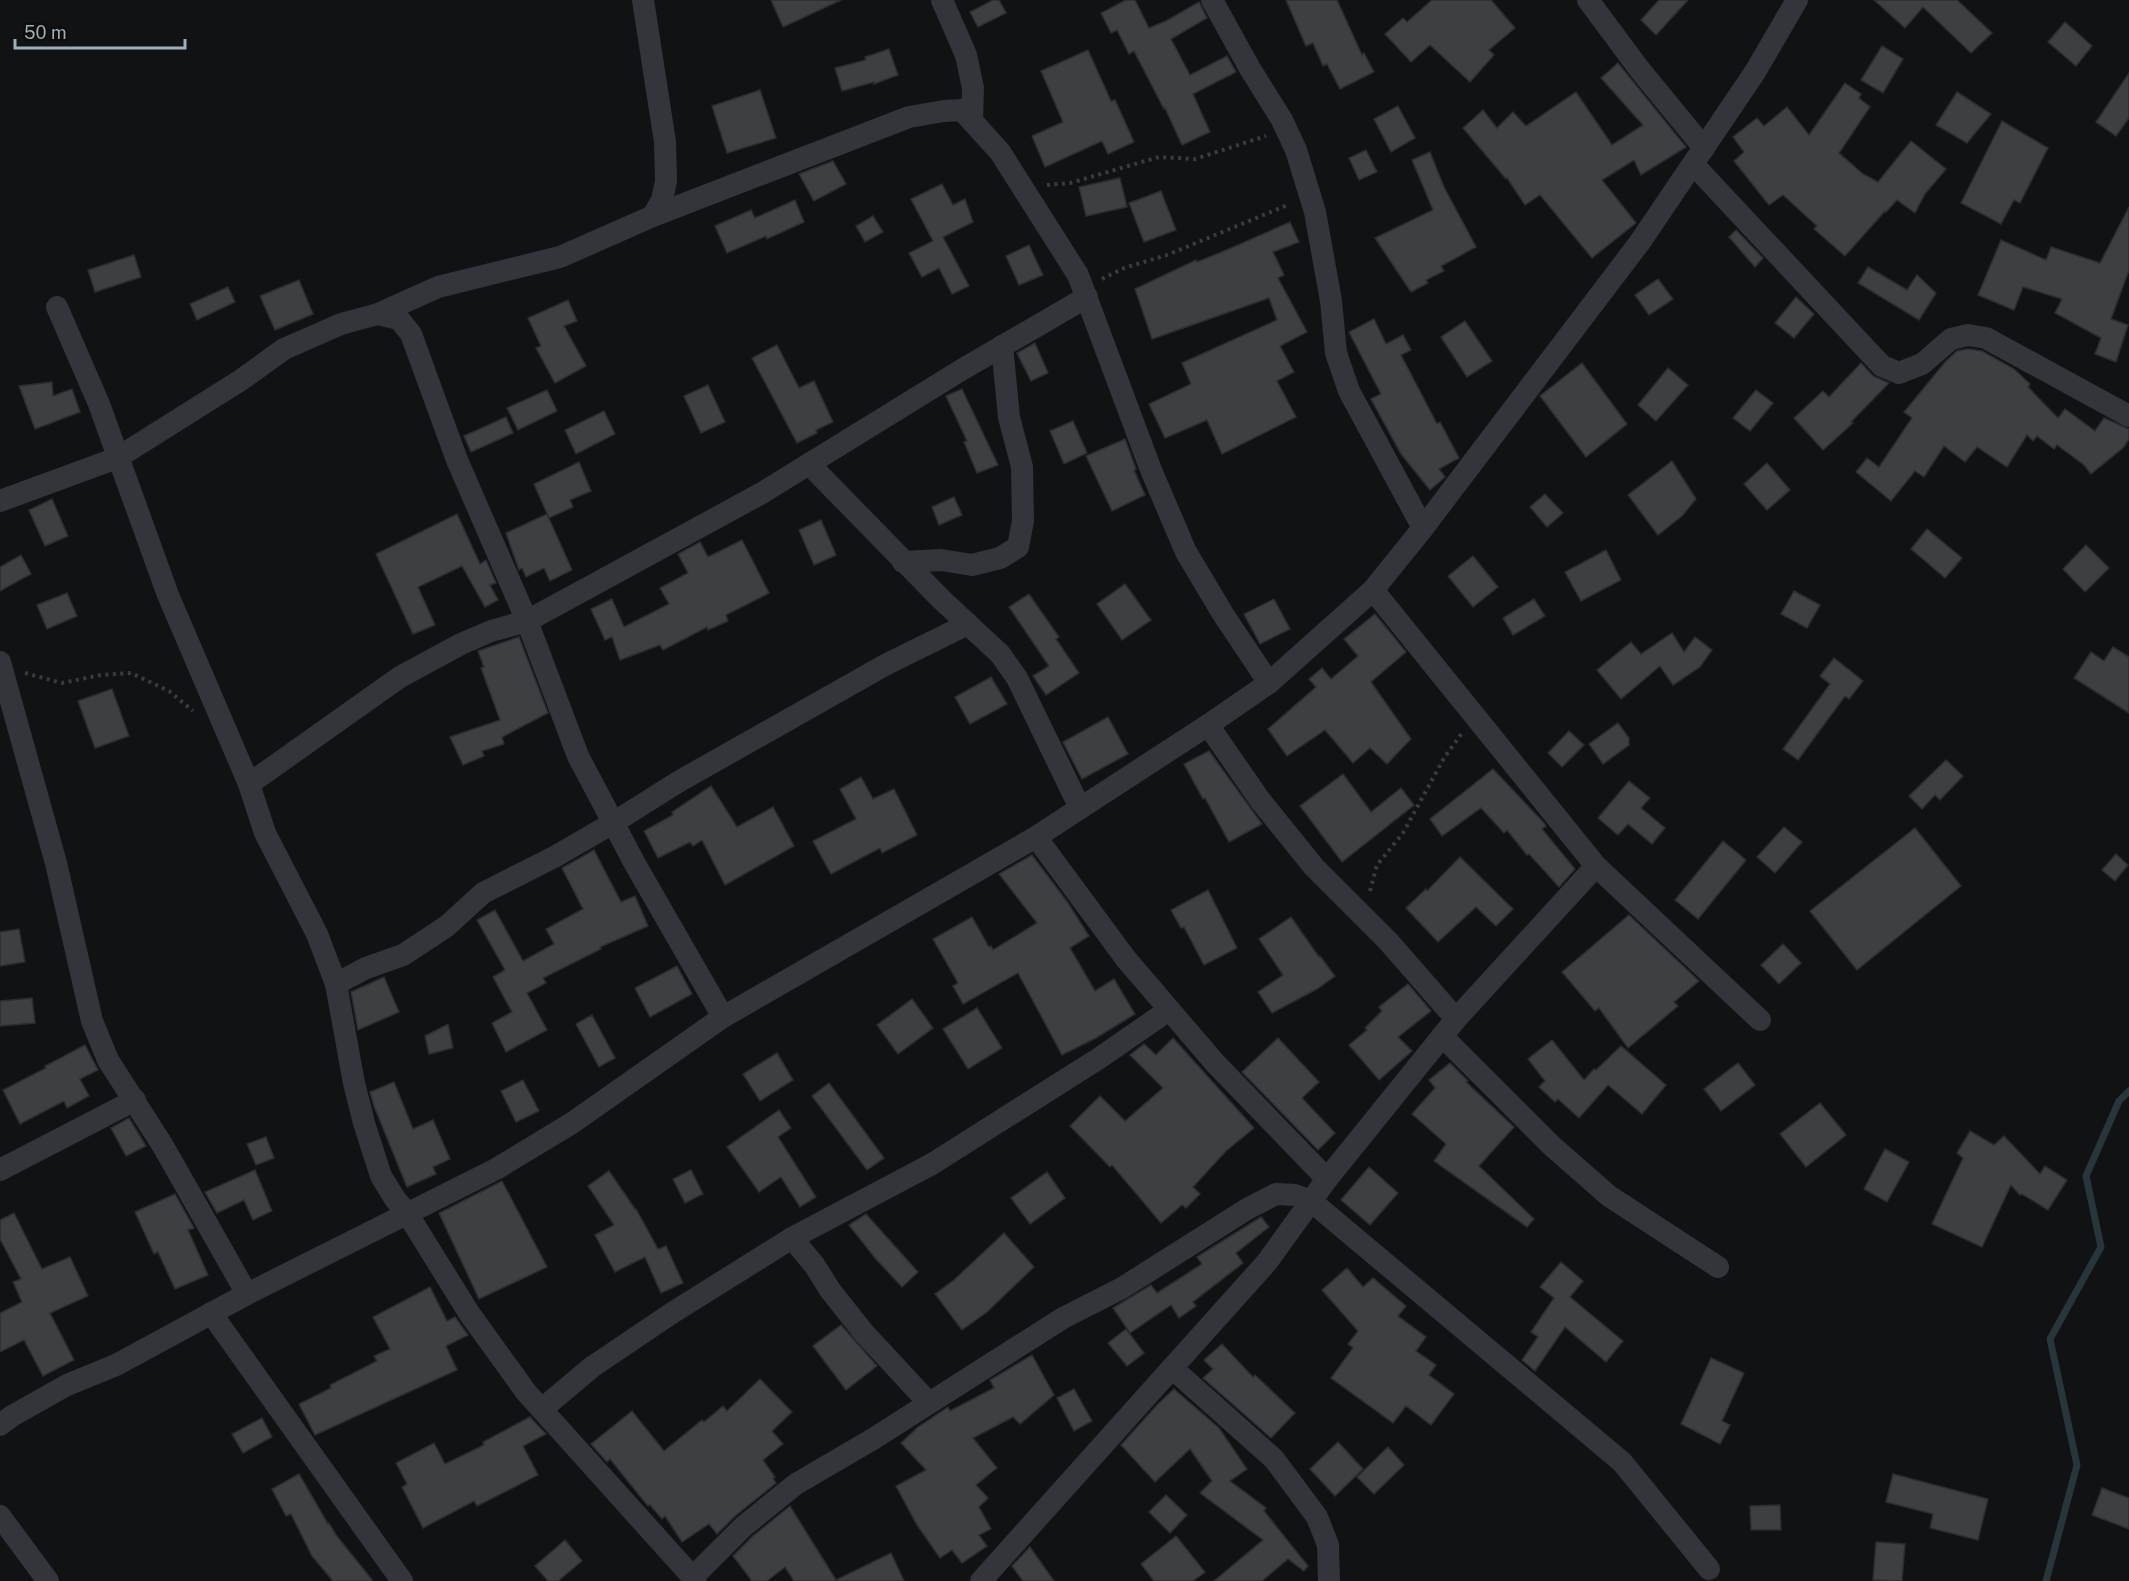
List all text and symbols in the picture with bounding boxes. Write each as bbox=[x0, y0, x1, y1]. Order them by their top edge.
scale bar bbox=[15, 12, 184, 50]
text: 50 m bbox=[24, 22, 67, 43]

